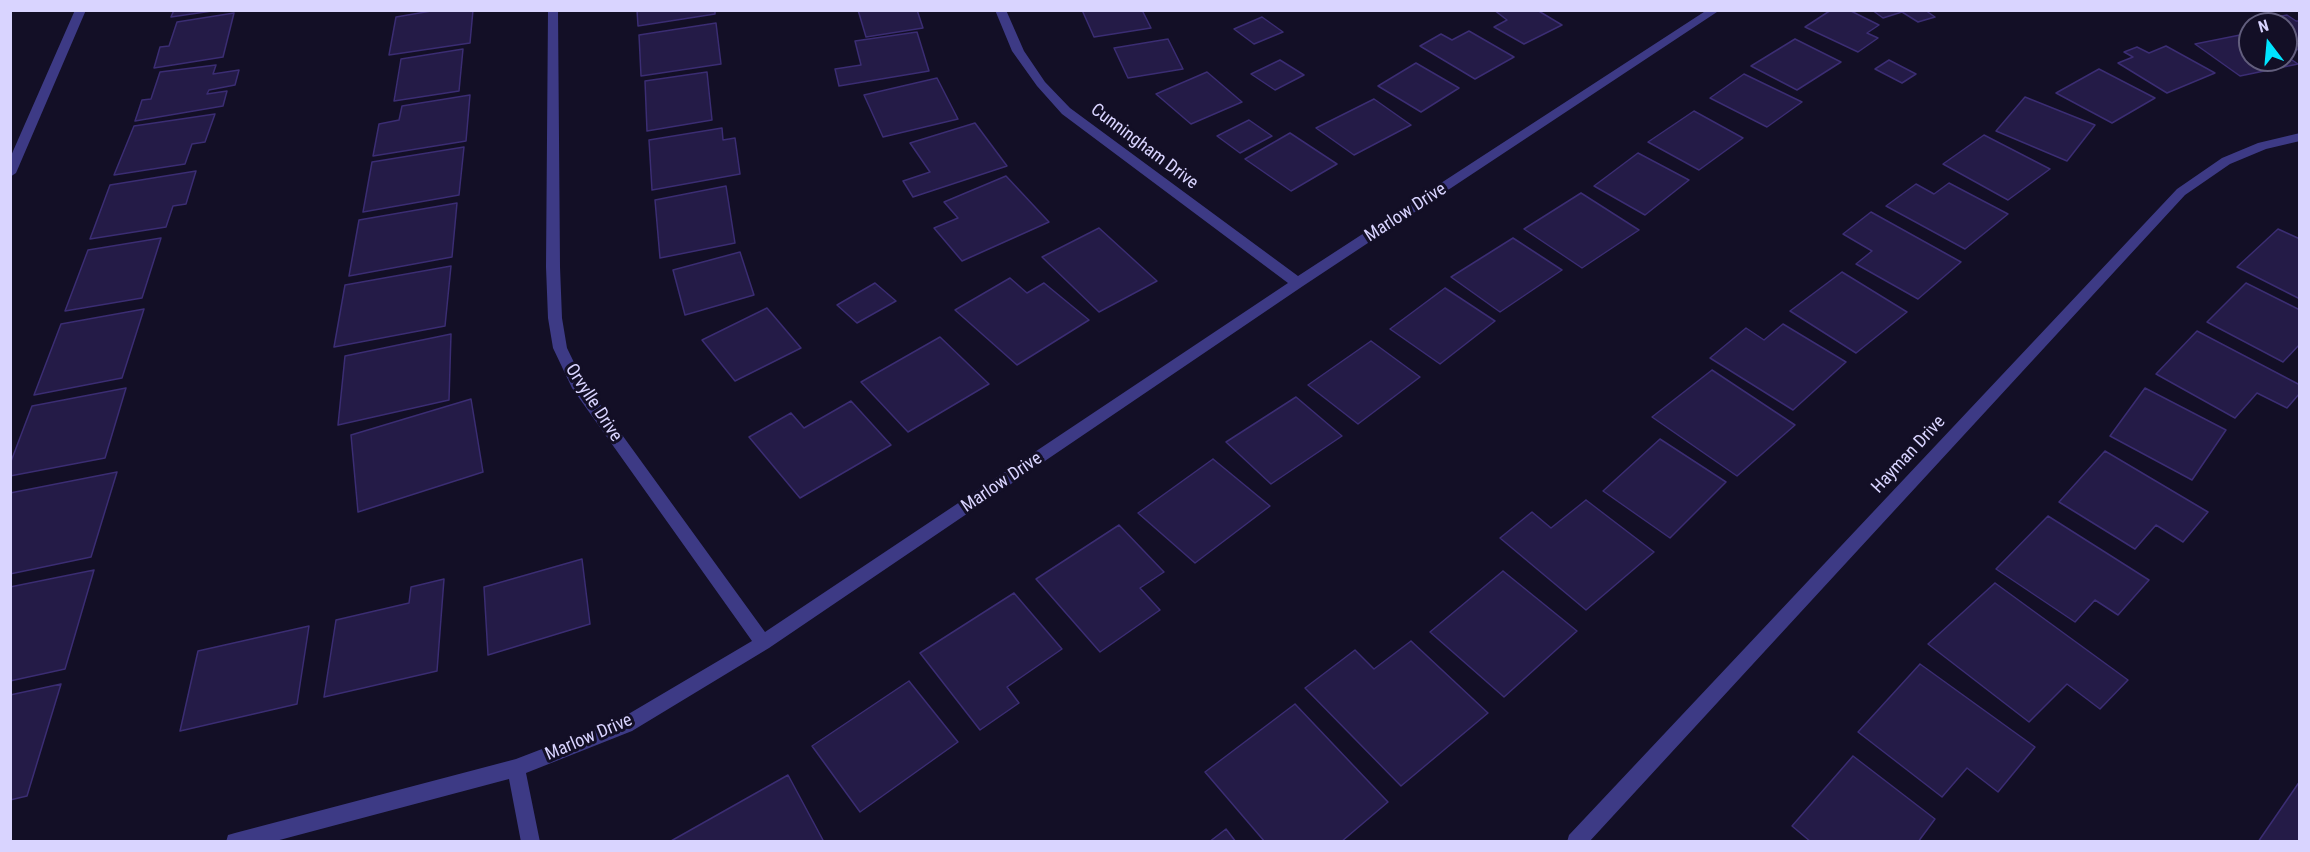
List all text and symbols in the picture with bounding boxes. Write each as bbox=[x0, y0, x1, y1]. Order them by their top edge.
north arrow bbox=[2238, 12, 2298, 72]
text: N bbox=[2256, 16, 2271, 37]
street label: Cunningham Drive bbox=[1086, 100, 1202, 194]
street label: Marlow Drive bbox=[1361, 179, 1451, 247]
street label: Orvylle Drive bbox=[560, 360, 626, 446]
street label: Hayman Drive bbox=[1868, 412, 1950, 498]
street label: Marlow Drive bbox=[958, 448, 1046, 518]
street label: Marlow Drive bbox=[542, 710, 636, 766]

